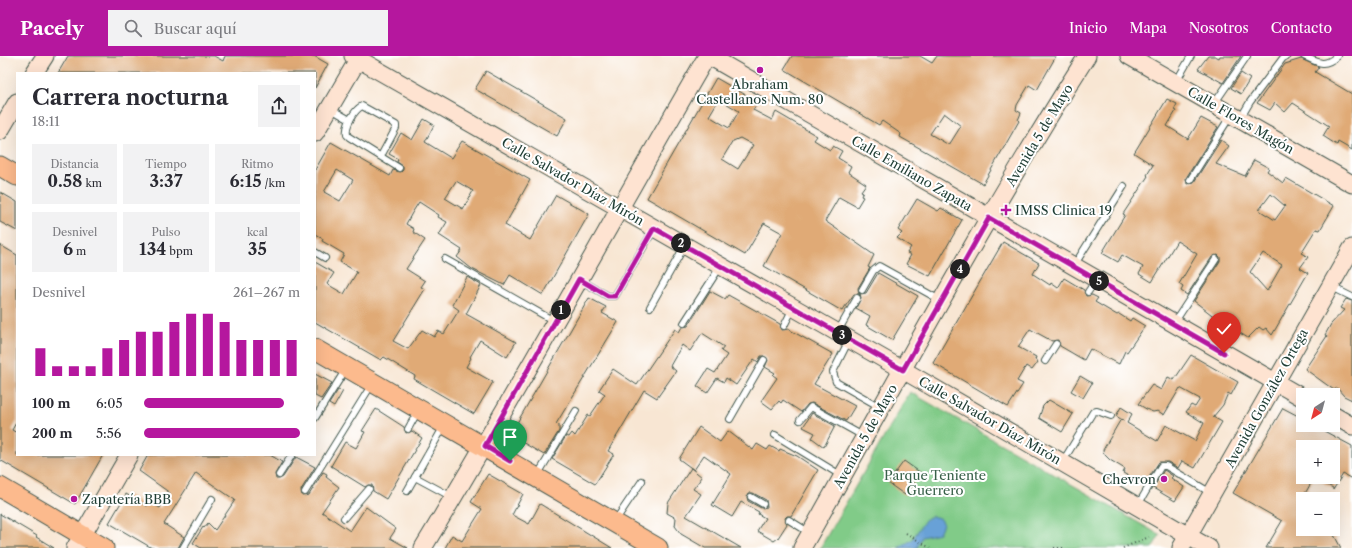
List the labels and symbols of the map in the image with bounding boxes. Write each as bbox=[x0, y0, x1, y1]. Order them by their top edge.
marker: Abraham Castellanos Num. 80 bbox=[755, 65, 765, 75]
place label: Abraham Castellanos Num. 80 bbox=[696, 76, 824, 107]
street label: Avenida 5 de Mayo bbox=[1002, 81, 1076, 190]
street label: Calle Flores Magón bbox=[1185, 83, 1297, 157]
street label: Calle Emiliano Zapata bbox=[849, 132, 975, 214]
street label: Calle Salvador Díaz Mirón bbox=[499, 134, 647, 228]
place label: IMSS Clinica 19 bbox=[1015, 202, 1112, 218]
marker: IMSS Clinica 19 bbox=[1000, 204, 1012, 216]
pin: 2 bbox=[671, 233, 691, 253]
pin: 4 bbox=[950, 259, 970, 279]
pin: 5 bbox=[1089, 271, 1109, 291]
pin: 1 bbox=[551, 300, 571, 320]
pin bbox=[1207, 312, 1241, 353]
pin: 3 bbox=[832, 325, 852, 345]
street label: Avenida González Ortega bbox=[1221, 326, 1311, 471]
street label: Calle Salvador Díaz Mirón bbox=[916, 373, 1064, 467]
street label: Avenida 5 de Mayo bbox=[829, 381, 900, 492]
north arrow bbox=[1296, 388, 1340, 432]
pin bbox=[493, 420, 527, 461]
park label: Parque Teniente Guerrero bbox=[884, 467, 986, 498]
place label: Chevron bbox=[1102, 471, 1156, 487]
marker: Chevron bbox=[1159, 474, 1169, 484]
place label: Zapatería BBB bbox=[82, 491, 171, 507]
marker: Zapatería BBB bbox=[69, 494, 79, 504]

